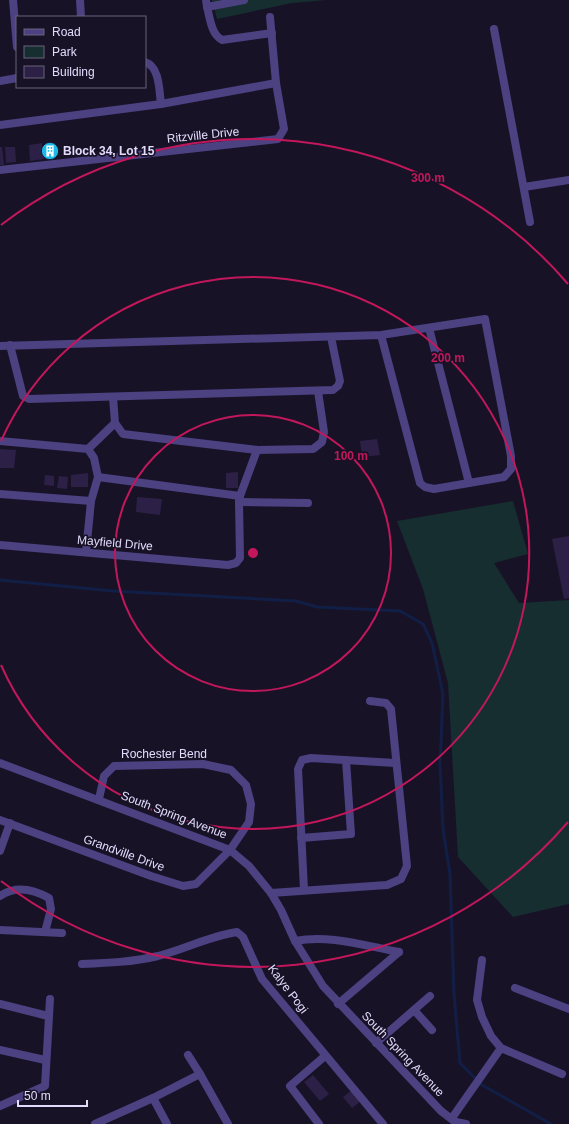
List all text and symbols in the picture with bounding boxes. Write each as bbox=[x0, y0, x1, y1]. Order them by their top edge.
legend bbox=[16, 16, 146, 88]
text: Road bbox=[52, 25, 81, 39]
text: Park bbox=[52, 45, 78, 59]
text: Building bbox=[52, 65, 95, 79]
street label: Ritzville Drive bbox=[166, 124, 240, 146]
building icon: Block 34, Lot 15 bbox=[40, 141, 60, 161]
place label: Block 34, Lot 15 bbox=[63, 144, 155, 158]
text: 300 m bbox=[411, 171, 445, 185]
text: 200 m bbox=[431, 351, 465, 365]
text: 100 m bbox=[334, 449, 368, 463]
street label: Mayfield Drive bbox=[77, 533, 154, 553]
centre of rings bbox=[246, 546, 260, 560]
street label: Rochester Bend bbox=[121, 747, 207, 761]
street label: South Spring Avenue bbox=[119, 788, 229, 842]
street label: Grandville Drive bbox=[82, 832, 167, 874]
street label: Kalye Pogi bbox=[265, 962, 311, 1016]
street label: South Spring Avenue bbox=[359, 1009, 447, 1100]
scale bar bbox=[18, 1082, 87, 1108]
text: 50 m bbox=[24, 1089, 51, 1103]

